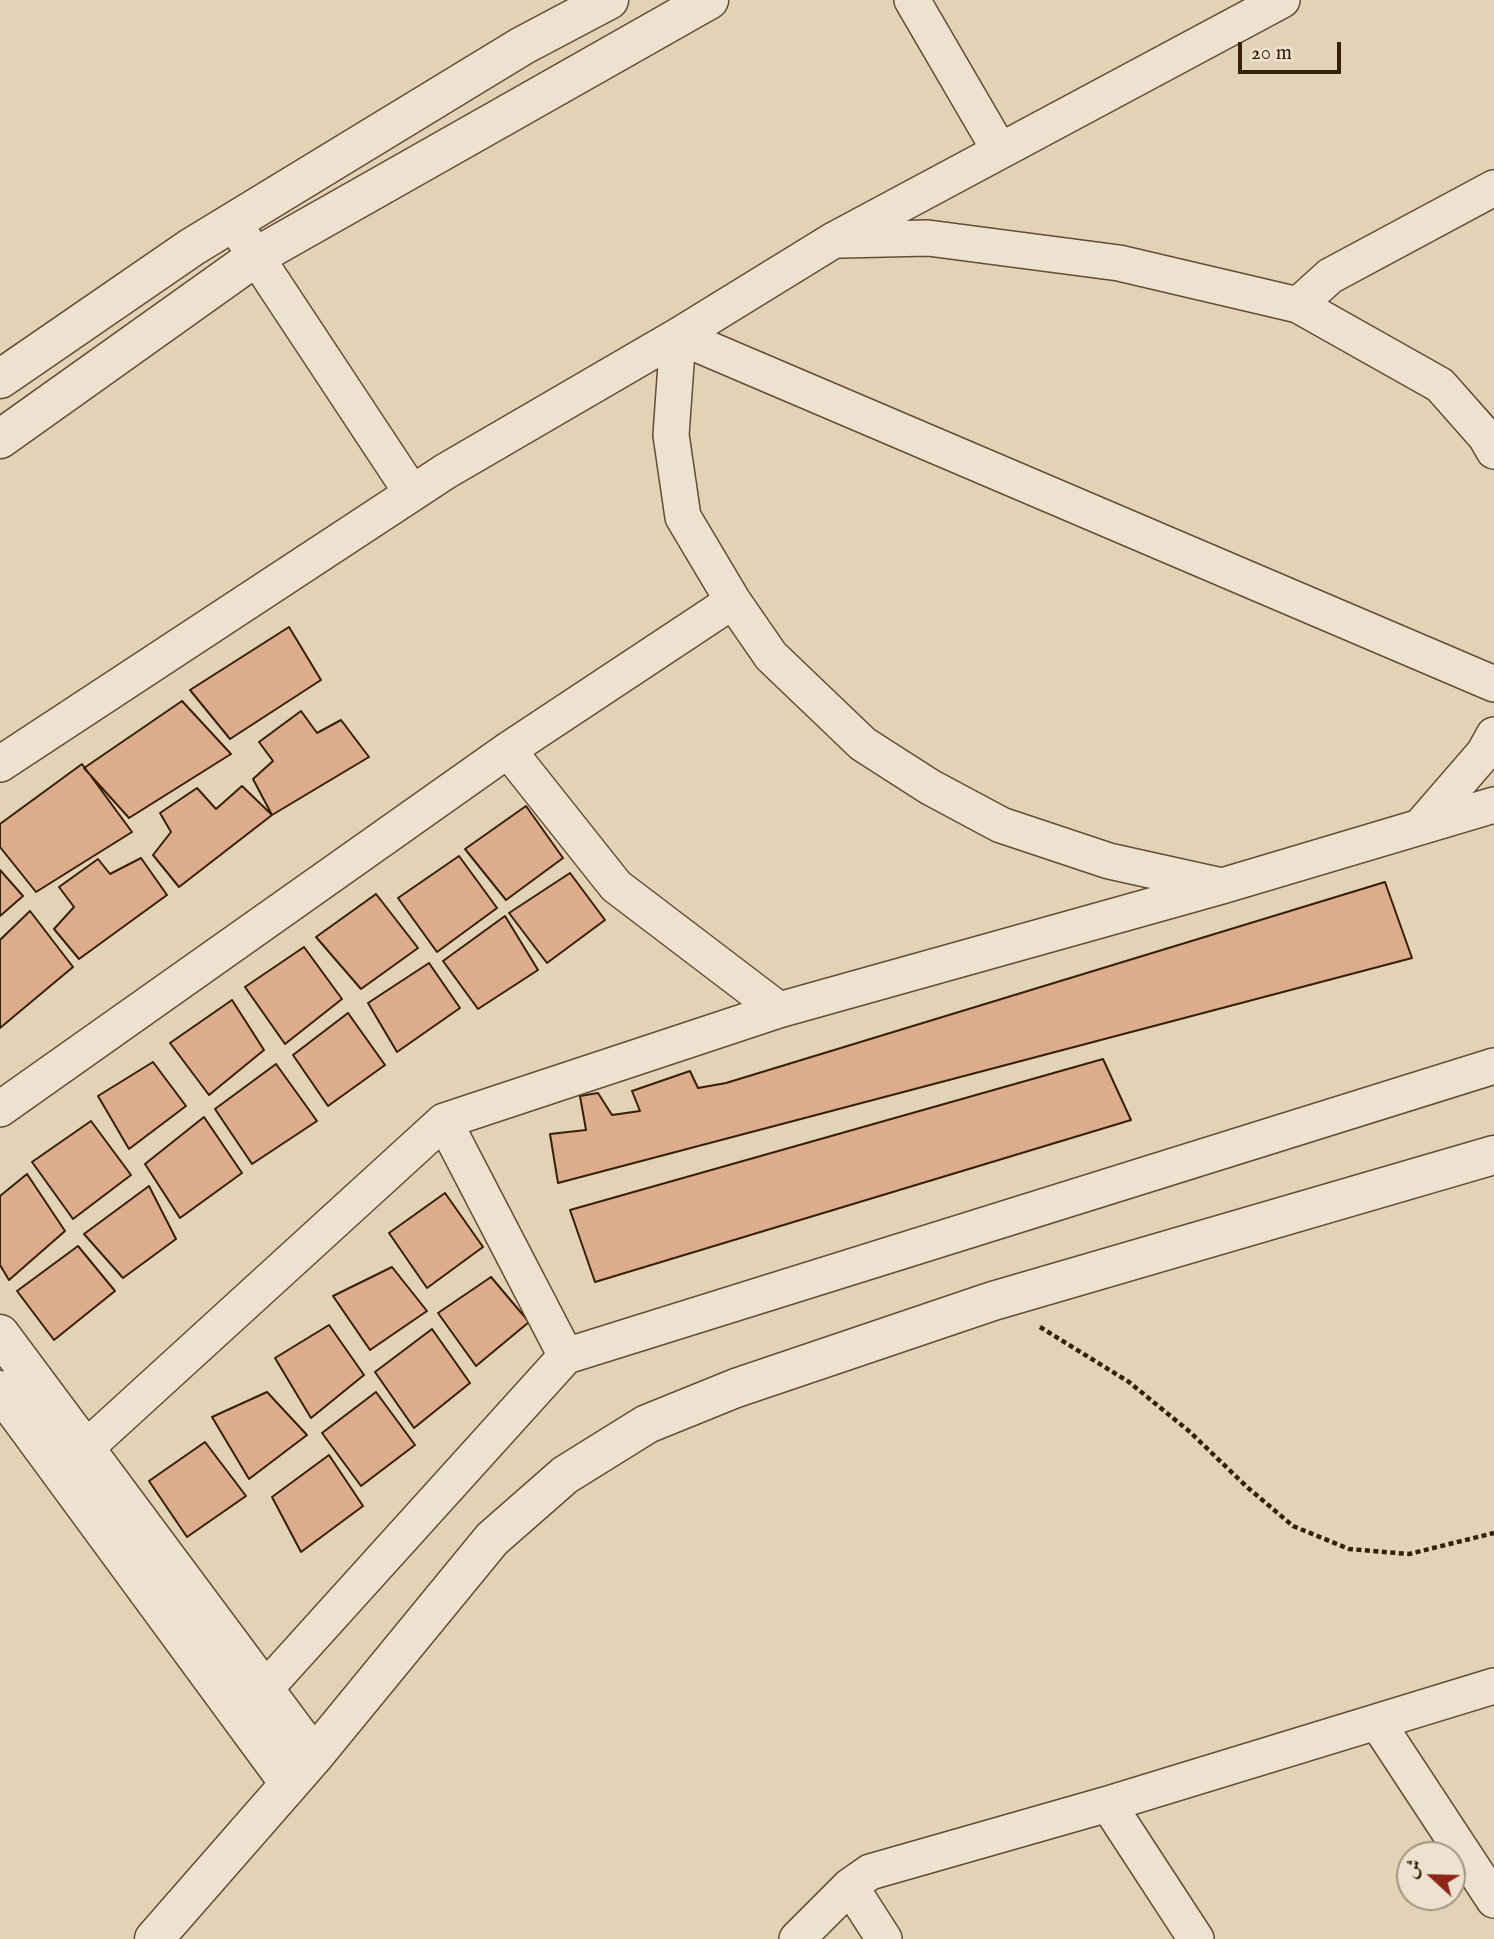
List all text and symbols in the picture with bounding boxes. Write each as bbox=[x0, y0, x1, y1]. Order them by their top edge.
scale bar bbox=[1242, 28, 1345, 72]
text: 20 m bbox=[1251, 40, 1292, 67]
north arrow bbox=[1396, 1841, 1466, 1911]
text: ش bbox=[1399, 1856, 1428, 1882]

